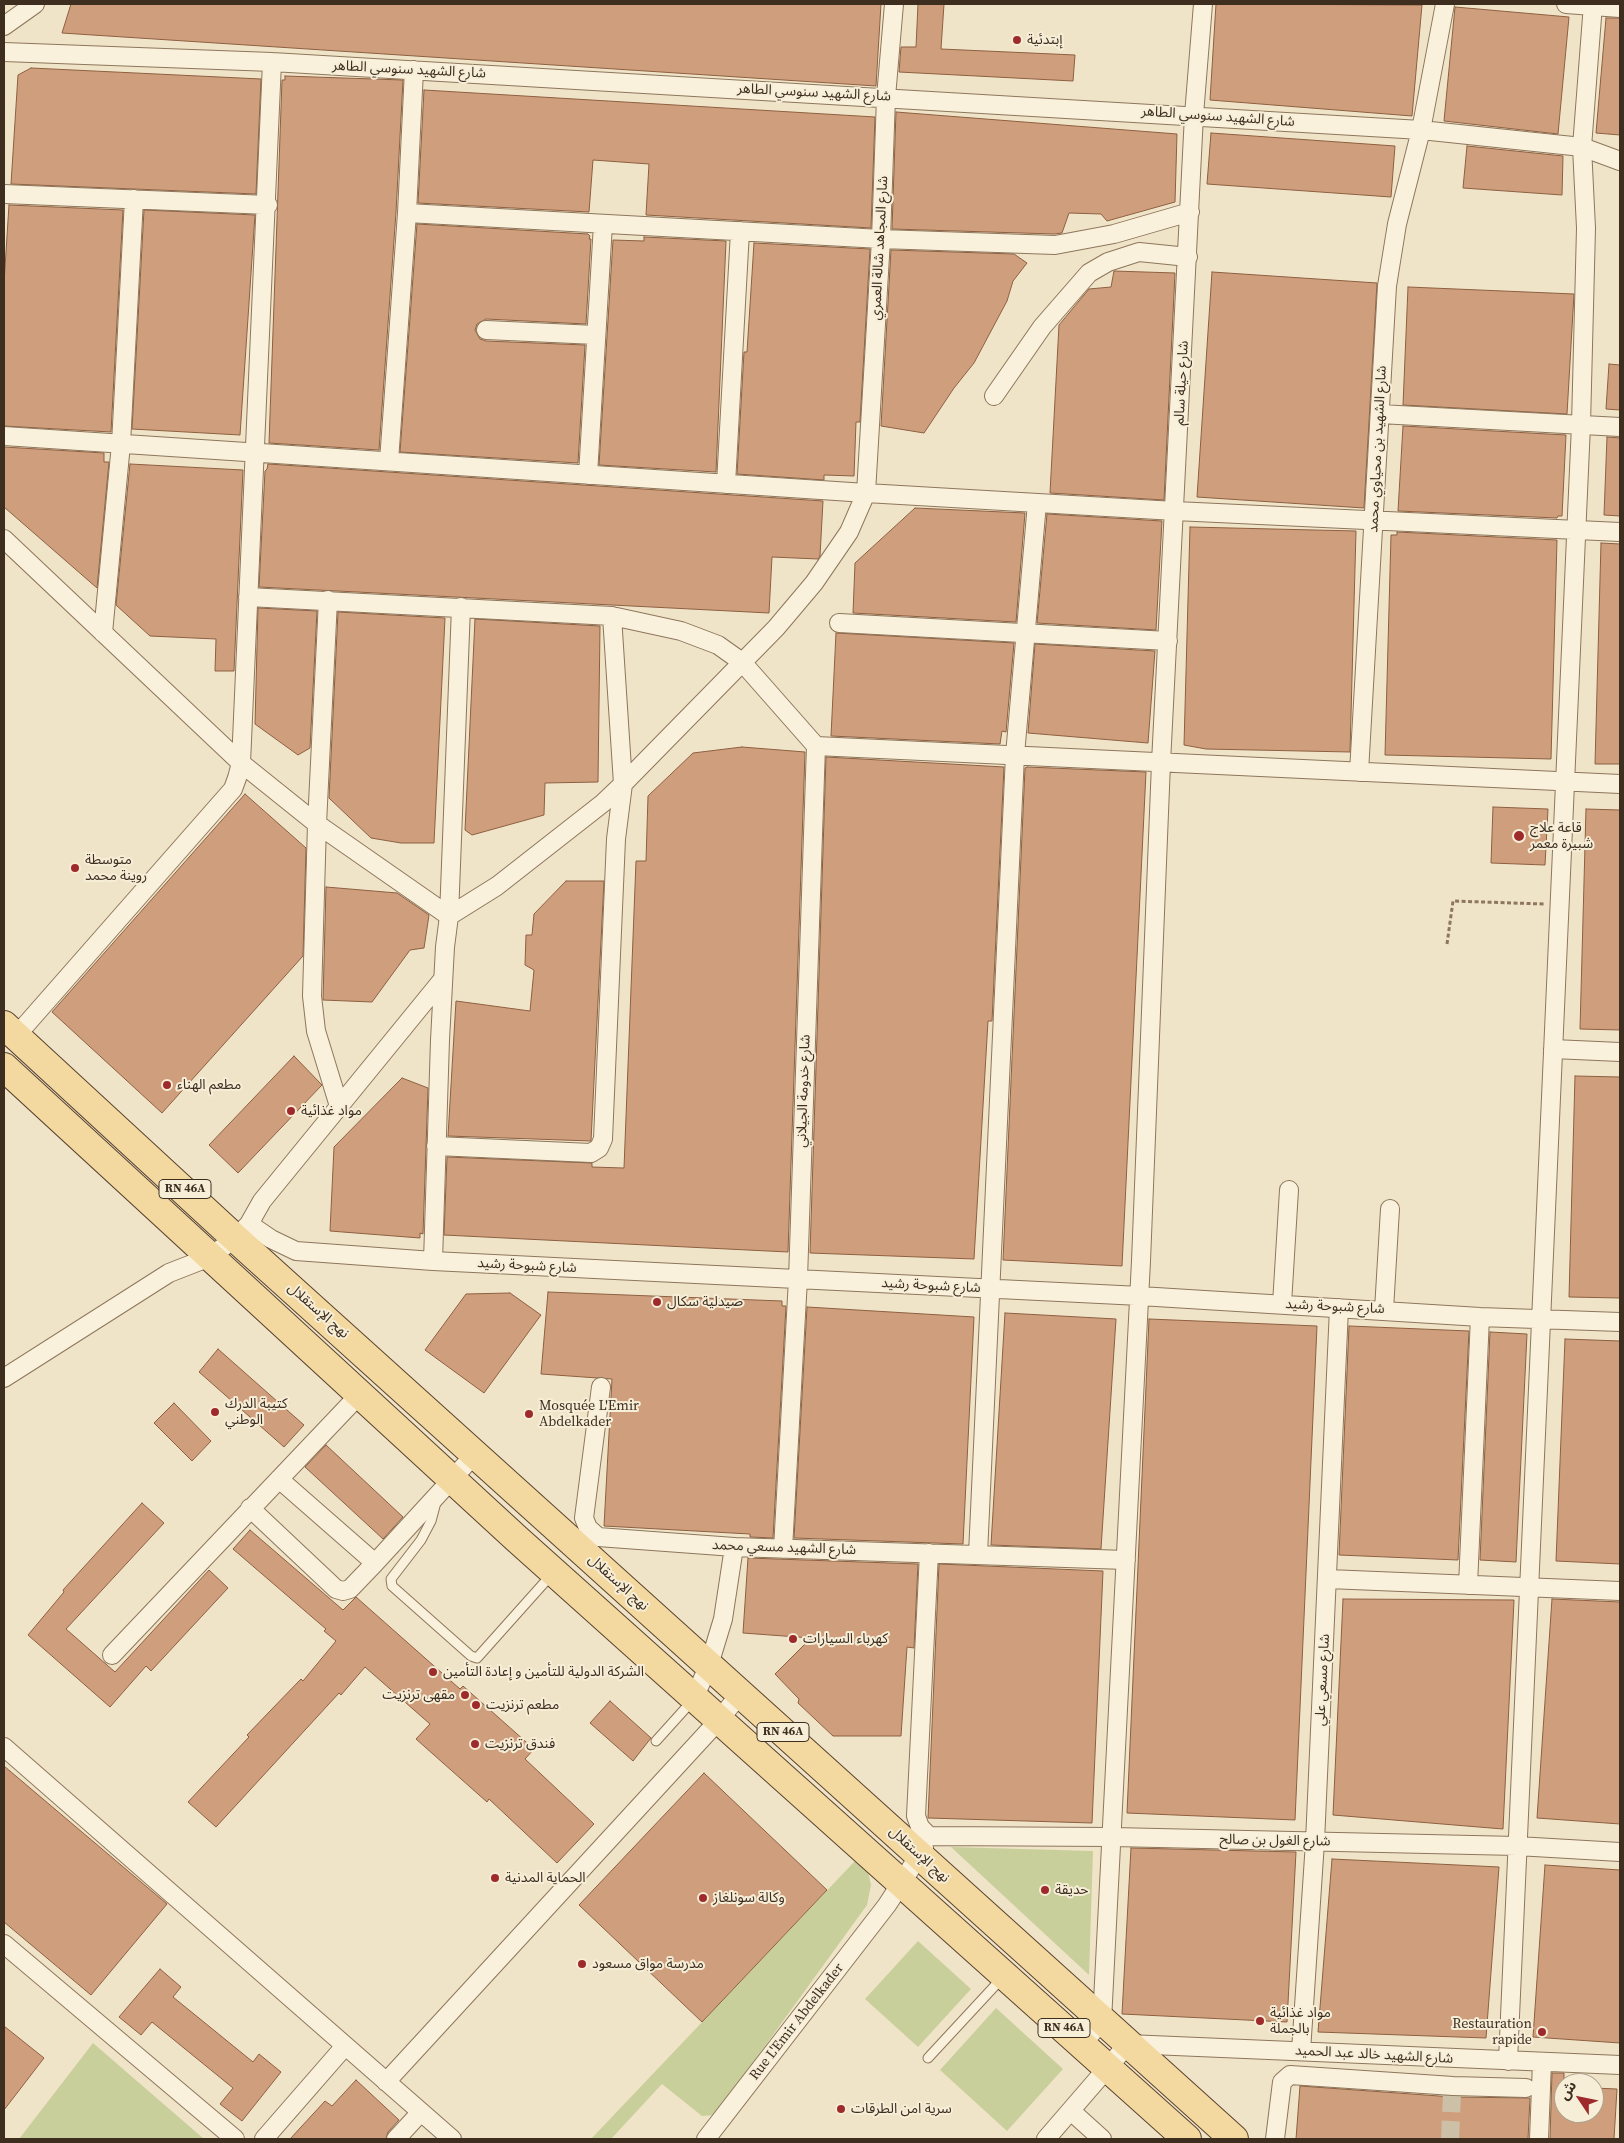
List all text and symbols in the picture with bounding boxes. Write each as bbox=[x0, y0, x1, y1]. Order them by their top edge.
place label: إبتدئية bbox=[1027, 32, 1063, 48]
marker: إبتدئية bbox=[1011, 34, 1023, 46]
street label: شارع الشهيد سنوسي الطاهر bbox=[332, 58, 486, 82]
street label: شارع الشهيد سنوسي الطاهر bbox=[737, 81, 891, 105]
street label: شارع الشهيد سنوسي الطاهر bbox=[1141, 103, 1295, 131]
street label: شارع المجاهد شالة العمري bbox=[868, 175, 892, 321]
street label: شارع حيلة سالم bbox=[1171, 340, 1193, 426]
street label: شارع الشهيد بن محياوي محمد bbox=[1365, 365, 1391, 533]
place label: قاعة علاج شبيرة معمر bbox=[1530, 820, 1593, 852]
marker: قاعة علاج شبيرة معمر bbox=[1512, 829, 1526, 843]
place label: متوسطة روينة محمد bbox=[85, 852, 147, 884]
marker: متوسطة روينة محمد bbox=[69, 862, 81, 874]
street label: شارع خدومة الجيلاني bbox=[794, 1034, 814, 1148]
place label: مطعم الهناء bbox=[177, 1077, 241, 1093]
marker: مطعم الهناء bbox=[161, 1079, 173, 1091]
place label: مواد غذائية bbox=[301, 1103, 362, 1119]
marker: مواد غذائية bbox=[285, 1105, 297, 1117]
road number: RN 46A bbox=[159, 1180, 211, 1198]
street label: شارع شبوحة رشيد bbox=[477, 1255, 577, 1277]
street label: شارع شبوحة رشيد bbox=[881, 1275, 981, 1297]
street label: نهج الإستقلال bbox=[284, 1280, 352, 1342]
place label: صيدلية سكال bbox=[667, 1294, 743, 1310]
marker: صيدلية سكال bbox=[651, 1296, 663, 1308]
street label: شارع شبوحة رشيد bbox=[1285, 1296, 1385, 1318]
place label: كتيبة الدرك الوطني bbox=[225, 1396, 288, 1428]
place label: Mosquée L'Emir Abdelkader bbox=[539, 1398, 639, 1430]
marker: كتيبة الدرك الوطني bbox=[209, 1406, 221, 1418]
marker: Mosquée L'Emir Abdelkader bbox=[523, 1408, 535, 1420]
street label: شارع الشهيد مسعي محمد bbox=[712, 1537, 856, 1559]
street label: نهج الإستقلال bbox=[584, 1551, 652, 1615]
place label: كهرباء السيارات bbox=[803, 1631, 888, 1647]
marker: كهرباء السيارات bbox=[787, 1633, 799, 1645]
street label: شارع مسعي علي bbox=[1312, 1634, 1334, 1726]
place label: الشركة الدولية للتأمين و إعادة التأمين bbox=[443, 1664, 644, 1680]
marker: الشركة الدولية للتأمين و إعادة التأمين bbox=[427, 1666, 439, 1678]
place label: مقهى ترنزيت bbox=[382, 1687, 455, 1703]
marker: مقهى ترنزيت bbox=[459, 1689, 471, 1701]
place label: مطعم ترنزيت bbox=[486, 1697, 559, 1713]
marker: مطعم ترنزيت bbox=[470, 1699, 482, 1711]
road number: RN 46A bbox=[757, 1722, 809, 1741]
place label: فندق ترنزيت bbox=[485, 1736, 555, 1752]
marker: فندق ترنزيت bbox=[469, 1738, 481, 1750]
street label: نهج الإستقلال bbox=[885, 1823, 953, 1887]
street label: شارع الغول بن صالح bbox=[1219, 1832, 1331, 1850]
place label: الحماية المدنية bbox=[505, 1870, 586, 1886]
marker: الحماية المدنية bbox=[489, 1872, 501, 1884]
place label: حديقة bbox=[1055, 1882, 1089, 1898]
marker: حديقة bbox=[1039, 1884, 1051, 1896]
place label: وكالة سونلغاز bbox=[713, 1890, 785, 1906]
marker: وكالة سونلغاز bbox=[697, 1892, 709, 1904]
place label: مدرسة مواق مسعود bbox=[592, 1956, 704, 1972]
marker: مدرسة مواق مسعود bbox=[576, 1958, 588, 1970]
street label: Rue L'Emir Abdelkader bbox=[746, 1960, 848, 2084]
place label: مواد غذائية بالجملة bbox=[1270, 2005, 1331, 2038]
marker: مواد غذائية بالجملة bbox=[1254, 2015, 1266, 2027]
place label: Restauration rapide bbox=[1452, 2016, 1532, 2048]
road number: RN 46A bbox=[1038, 2019, 1090, 2038]
marker: Restauration rapide bbox=[1536, 2026, 1548, 2038]
street label: شارع الشهيد خالد عبد الحميد bbox=[1295, 2042, 1453, 2068]
north arrow bbox=[1554, 2073, 1604, 2123]
text: ش bbox=[1554, 2077, 1581, 2104]
place label: سرية امن الطرقات bbox=[851, 2101, 952, 2117]
marker: سرية امن الطرقات bbox=[835, 2103, 847, 2115]

